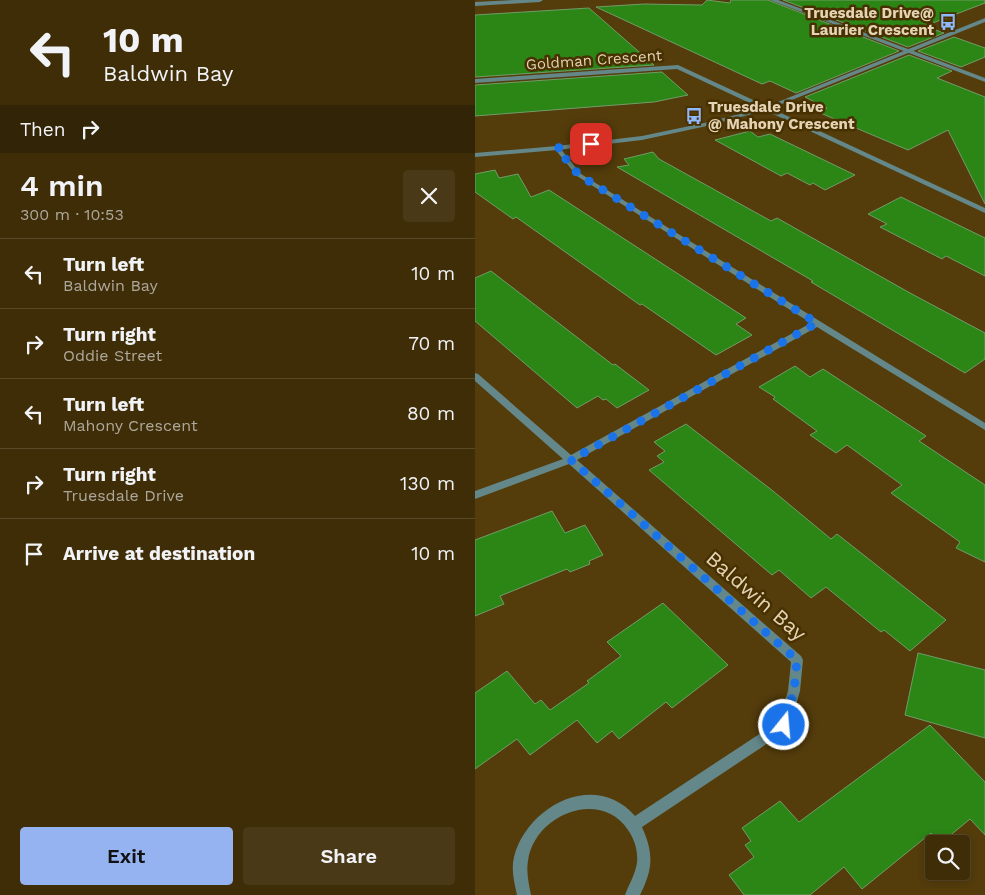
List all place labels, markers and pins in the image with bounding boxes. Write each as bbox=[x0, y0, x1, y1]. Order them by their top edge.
place label: Truesdale Drive@ Laurier Crescent bbox=[804, 4, 934, 39]
bus stop icon: Truesdale Drive@ Laurier Crescent bbox=[938, 12, 958, 32]
place label: Truesdale Drive @ Mahony Crescent bbox=[708, 98, 855, 133]
bus stop icon: Truesdale Drive @ Mahony Crescent bbox=[684, 106, 704, 126]
pin bbox=[570, 123, 612, 165]

